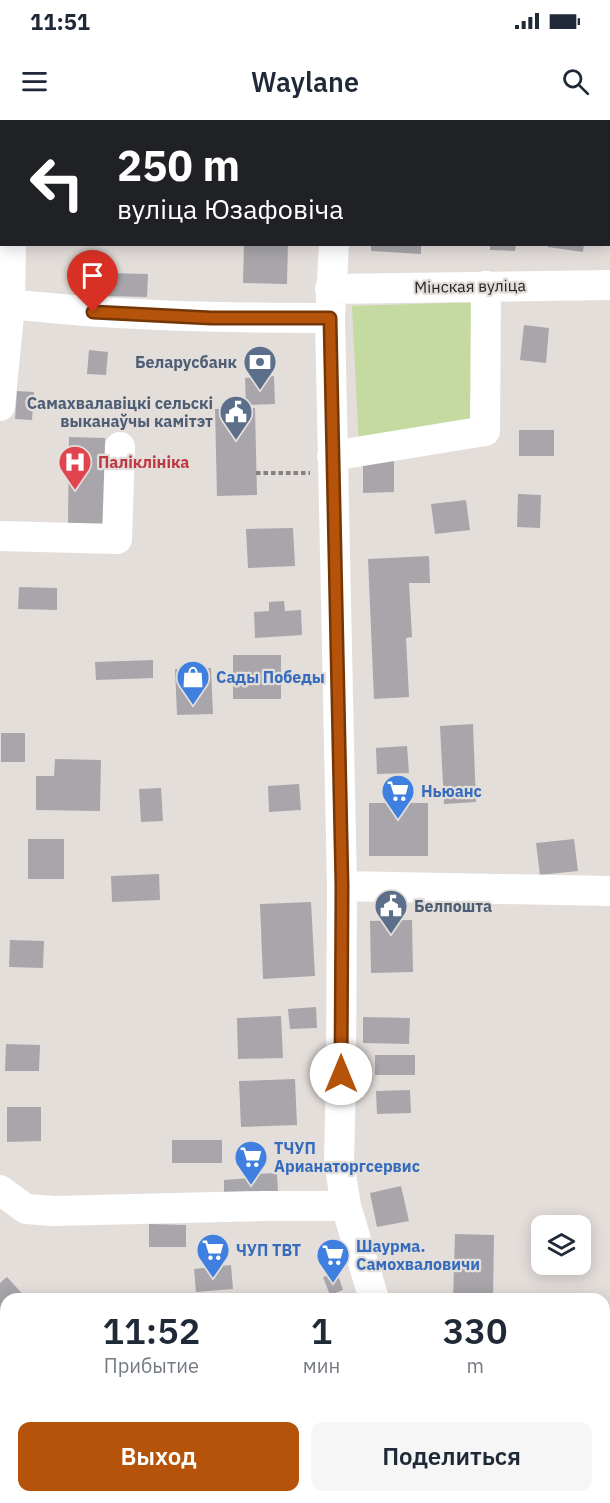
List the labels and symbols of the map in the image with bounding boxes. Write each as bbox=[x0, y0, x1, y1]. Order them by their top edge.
pin bbox=[67, 250, 118, 312]
street label: Мінская вуліца bbox=[414, 275, 526, 297]
bank icon: Беларусбанк bbox=[242, 344, 278, 391]
place label: Беларусбанк bbox=[135, 352, 237, 372]
place label: Самахвалавіцкі сельскі выканаўчы камітэт bbox=[27, 393, 213, 431]
public building icon: Самахвалавіцкі сельскі выканаўчы камітэт bbox=[218, 394, 254, 441]
hospital icon: Паліклініка bbox=[57, 444, 93, 491]
place label: Паліклініка bbox=[98, 452, 189, 472]
shop icon: Сады Победы bbox=[175, 659, 211, 706]
place label: Сады Победы bbox=[216, 667, 325, 687]
supermarket icon: Ньюанс bbox=[380, 773, 416, 820]
place label: Ньюанс bbox=[421, 781, 482, 801]
public building icon: Белпошта bbox=[373, 888, 409, 935]
place label: Белпошта bbox=[414, 896, 492, 916]
position arrow bbox=[309, 1042, 373, 1106]
place label: ТЧУП Арианаторгсервис bbox=[274, 1138, 420, 1176]
supermarket icon: ТЧУП Арианаторгсервис bbox=[233, 1139, 269, 1186]
supermarket icon: ЧУП ТВТ bbox=[195, 1232, 231, 1279]
place label: Шаурма. Самохваловичи bbox=[356, 1236, 480, 1274]
supermarket icon: Шаурма. Самохваловичи bbox=[315, 1237, 351, 1284]
place label: ЧУП ТВТ bbox=[236, 1240, 301, 1260]

